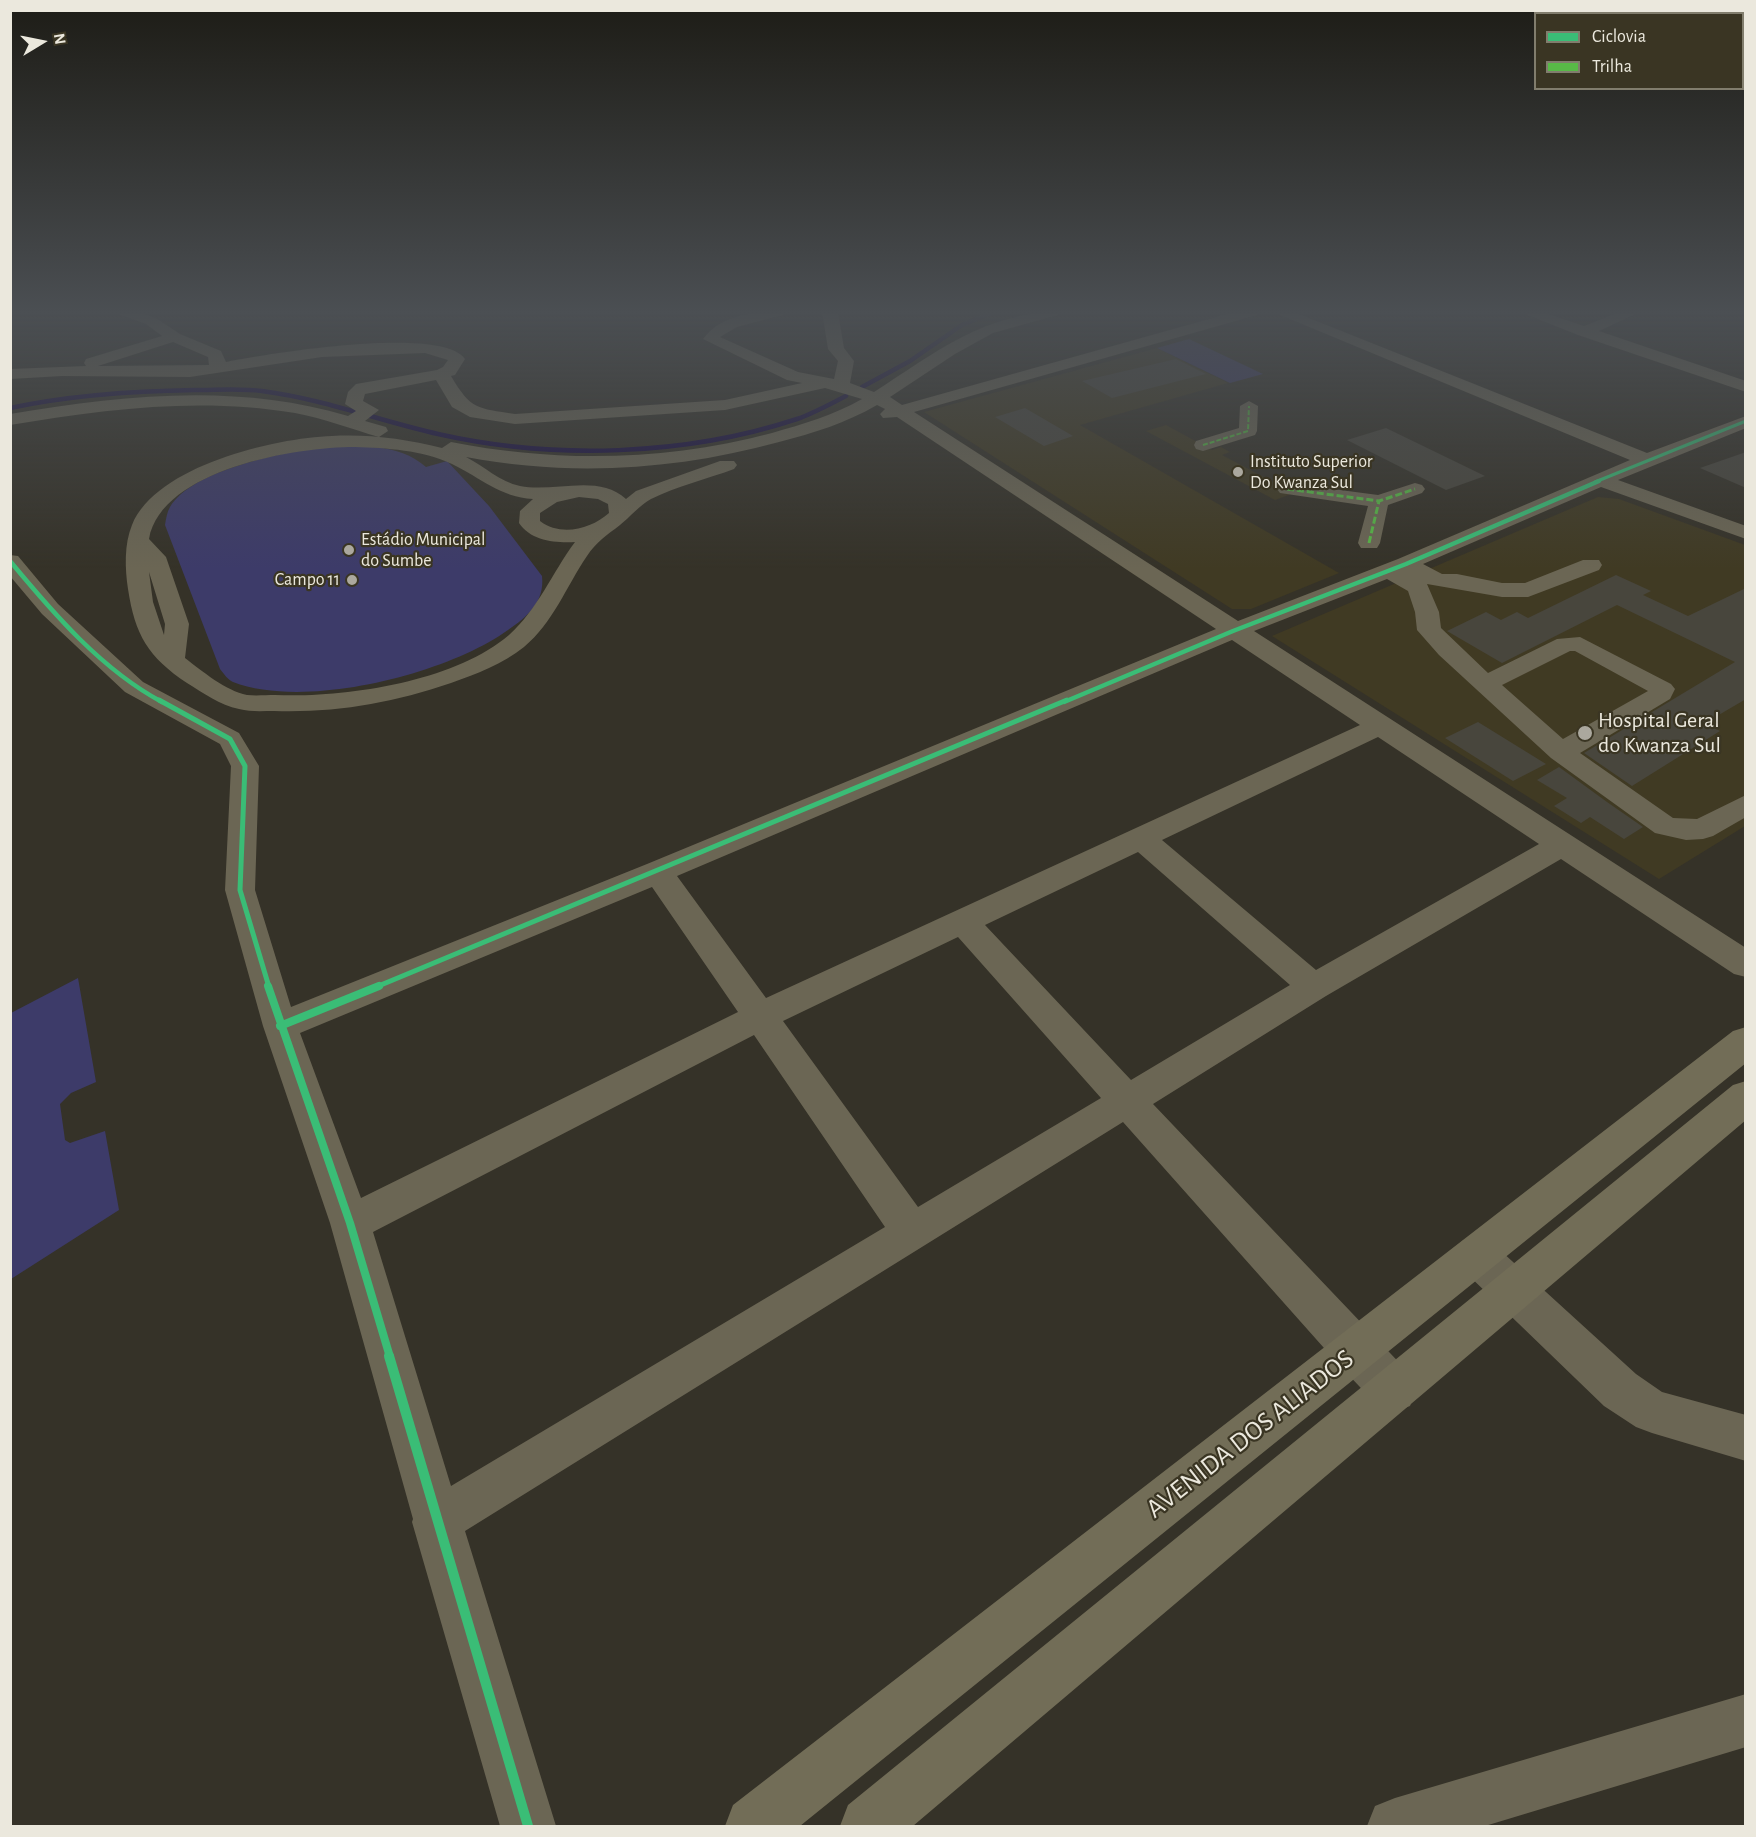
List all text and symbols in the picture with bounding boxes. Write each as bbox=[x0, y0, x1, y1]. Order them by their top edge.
north arrow bbox=[12, 12, 72, 72]
legend bbox=[1534, 12, 1744, 90]
text: Ciclovia bbox=[1592, 28, 1646, 46]
text: N bbox=[51, 32, 69, 46]
text: Trilha bbox=[1592, 58, 1632, 76]
place label: Instituto Superior Do Kwanza Sul bbox=[1250, 451, 1373, 494]
marker: Instituto Superior Do Kwanza Sul bbox=[1231, 465, 1245, 479]
place label: Estádio Municipal do Sumbe bbox=[361, 529, 486, 572]
marker: Estádio Municipal do Sumbe bbox=[342, 543, 356, 557]
place label: Campo 11 bbox=[275, 569, 340, 591]
marker: Campo 11 bbox=[345, 573, 359, 587]
place label: Hospital Geral do Kwanza Sul bbox=[1598, 707, 1721, 758]
marker: Hospital Geral do Kwanza Sul bbox=[1576, 724, 1594, 742]
street label: AVENIDA DOS ALIADOS bbox=[1140, 1343, 1360, 1525]

